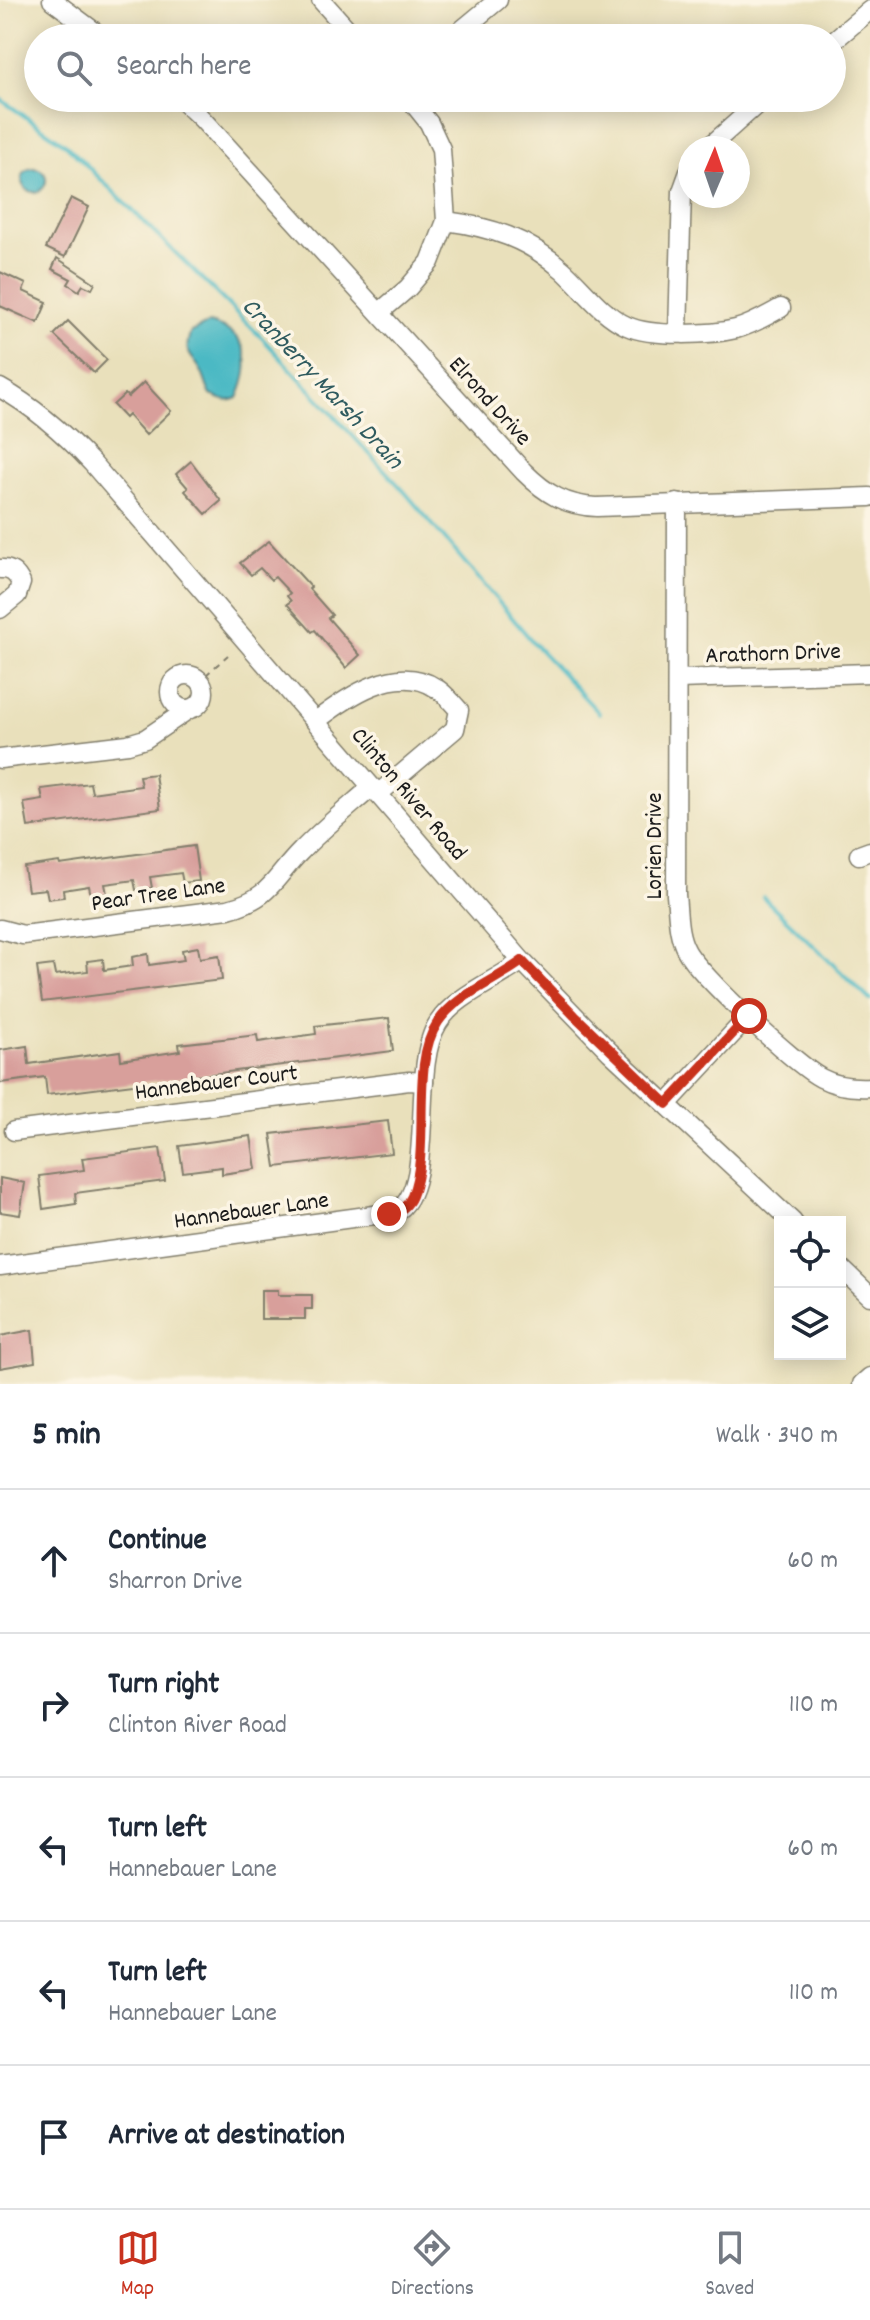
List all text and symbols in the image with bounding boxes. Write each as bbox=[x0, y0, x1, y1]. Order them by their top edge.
search box bbox=[24, 24, 846, 112]
icon: search bbox=[52, 46, 96, 90]
text: Search here bbox=[116, 47, 252, 90]
north arrow bbox=[678, 136, 750, 208]
water label: Cranberry Marsh Drain bbox=[232, 290, 412, 479]
street label: Elrond Drive bbox=[439, 350, 538, 454]
street label: Arathorn Drive bbox=[705, 636, 841, 674]
street label: Clinton River Road bbox=[342, 721, 474, 869]
street label: Lorien Drive bbox=[639, 792, 673, 900]
street label: Pear Tree Lane bbox=[89, 870, 228, 922]
route start bbox=[731, 998, 767, 1034]
street label: Hannebauer Court bbox=[133, 1057, 300, 1111]
street label: Hannebauer Lane bbox=[172, 1184, 331, 1240]
route end bbox=[371, 1196, 407, 1232]
map controls bbox=[774, 1216, 846, 1360]
button: locate bbox=[774, 1216, 846, 1288]
button: layers bbox=[774, 1288, 846, 1360]
text: 5 min bbox=[32, 1412, 101, 1461]
text: Walk · 340 m bbox=[716, 1418, 838, 1455]
text: Continue bbox=[108, 1521, 207, 1564]
icon: ahead bbox=[32, 1539, 76, 1583]
text: 60 m bbox=[787, 1543, 838, 1580]
text: Sharron Drive bbox=[108, 1564, 243, 1601]
text: Turn right bbox=[108, 1665, 219, 1708]
icon: right bbox=[32, 1683, 76, 1727]
text: 110 m bbox=[789, 1687, 838, 1724]
text: Clinton River Road bbox=[108, 1708, 287, 1745]
text: Turn left bbox=[108, 1809, 207, 1852]
icon: left bbox=[32, 1827, 76, 1871]
text: 60 m bbox=[787, 1831, 838, 1868]
text: Hannebauer Lane bbox=[108, 1852, 277, 1889]
text: Turn left bbox=[108, 1953, 207, 1996]
icon: left bbox=[32, 1971, 76, 2015]
text: 110 m bbox=[789, 1975, 838, 2012]
text: Hannebauer Lane bbox=[108, 1996, 277, 2033]
icon: arrive bbox=[32, 2115, 76, 2159]
text: Arrive at destination bbox=[108, 2116, 345, 2159]
tab: Map bbox=[116, 2226, 160, 2305]
tab: Directions bbox=[391, 2226, 474, 2305]
tab: Saved bbox=[705, 2226, 754, 2305]

